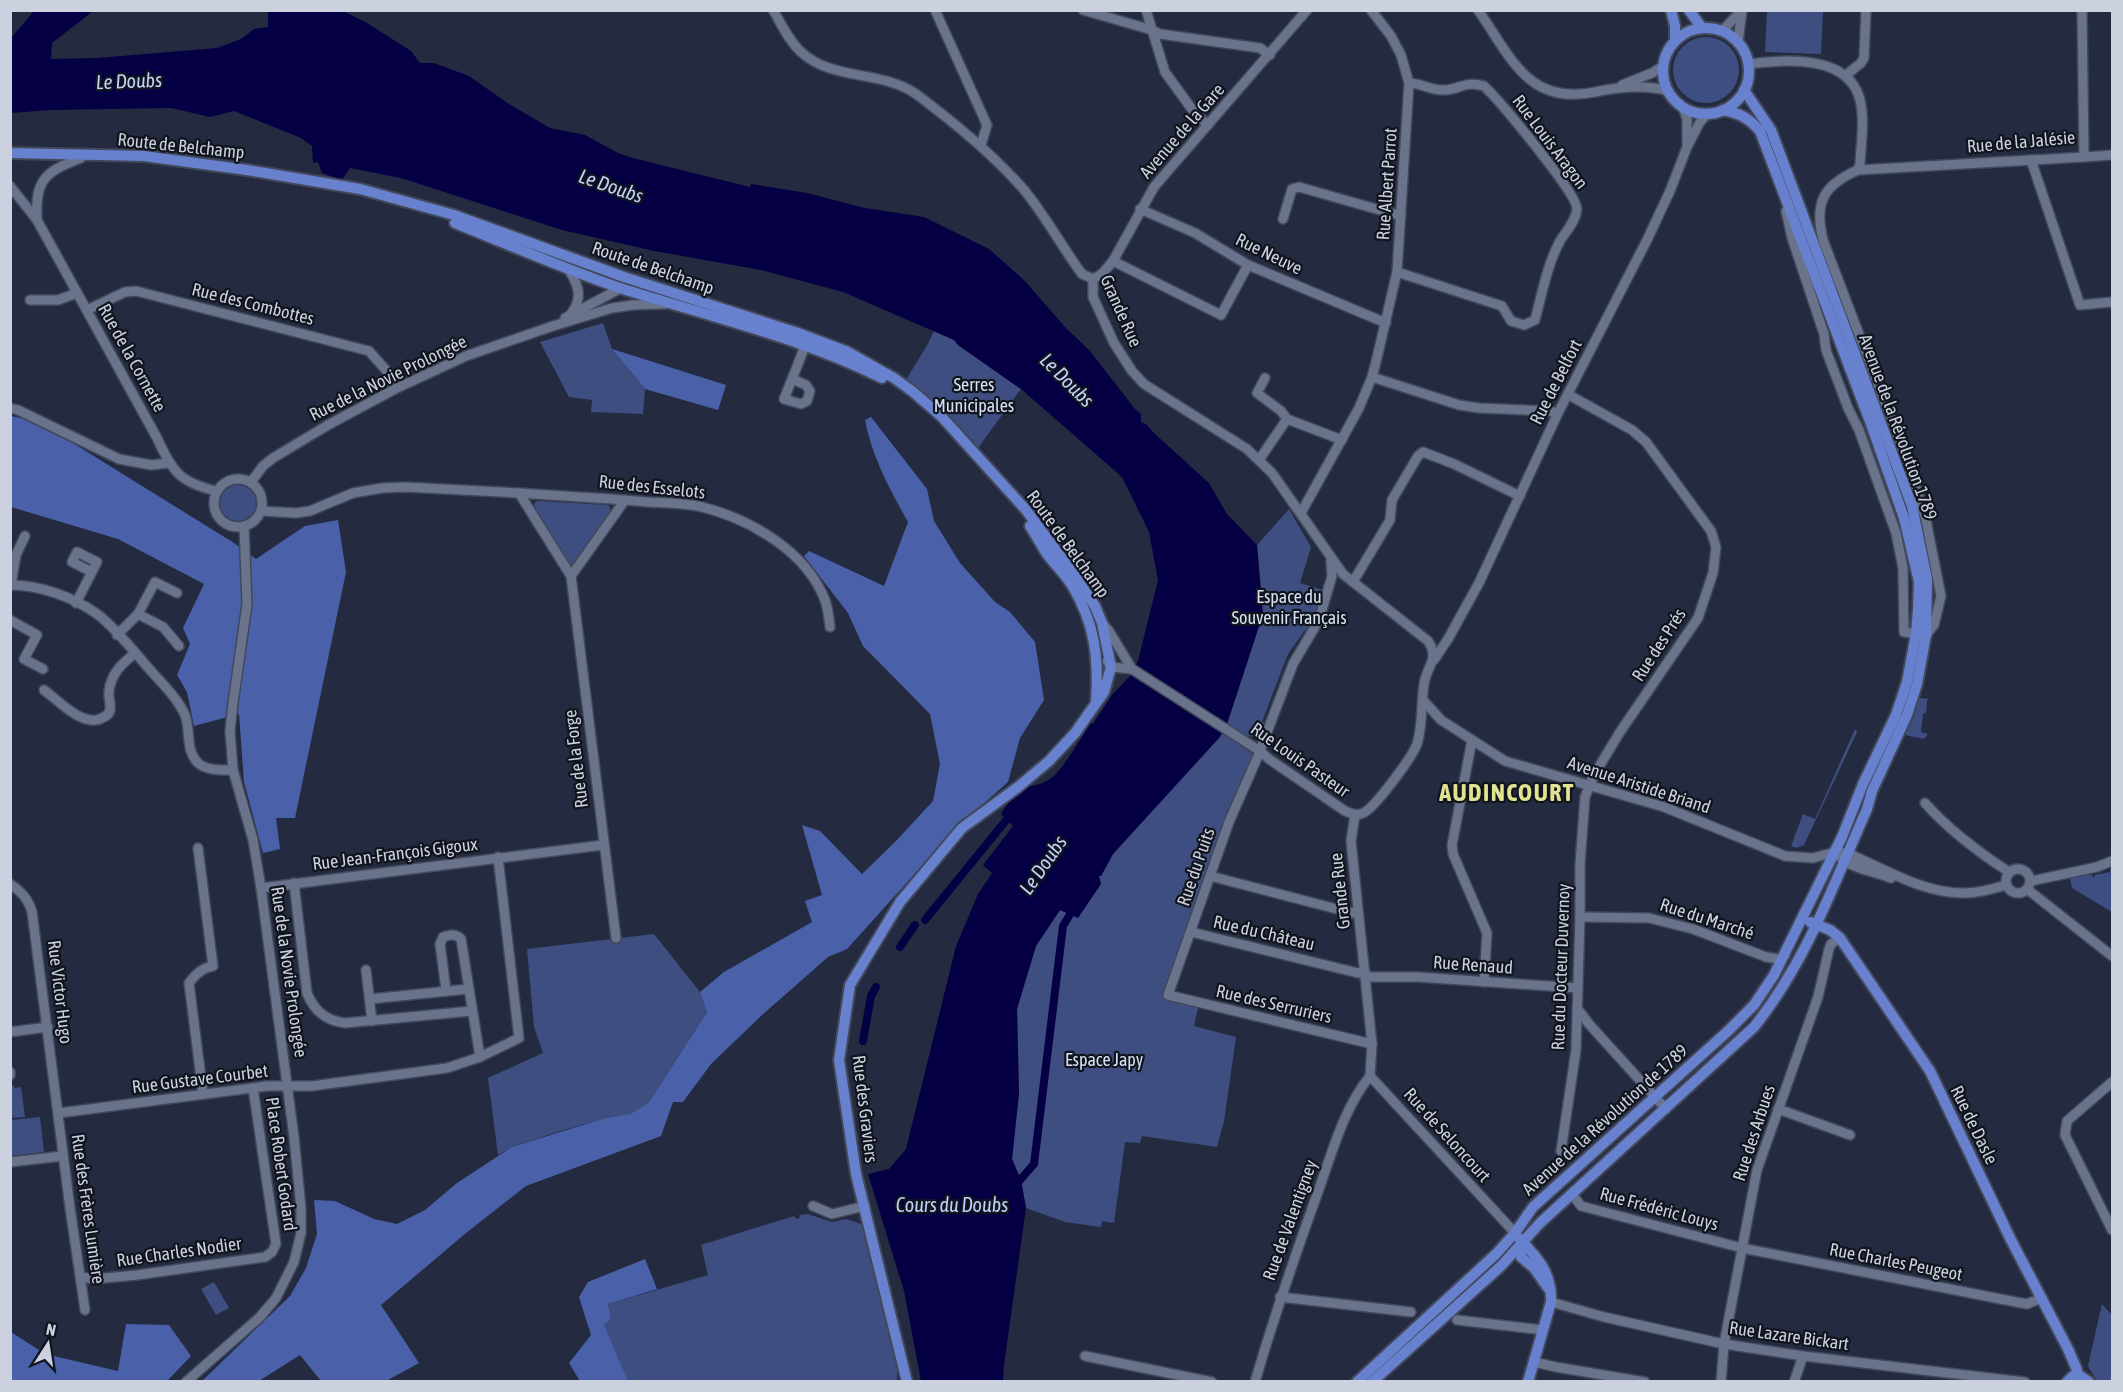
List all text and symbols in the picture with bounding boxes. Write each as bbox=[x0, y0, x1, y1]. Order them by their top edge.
water label: Le Doubs bbox=[95, 68, 163, 93]
street label: Avenue de la Gare bbox=[1135, 79, 1228, 182]
street label: Rue Louis Aragon bbox=[1508, 91, 1593, 193]
street label: Rue de la Jalésie bbox=[1966, 126, 2076, 157]
street label: Rue Albert Parrot bbox=[1372, 127, 1401, 241]
street label: Route de Belchamp bbox=[117, 128, 246, 163]
water label: Le Doubs bbox=[576, 164, 646, 207]
street label: Rue Neuve bbox=[1233, 228, 1306, 279]
street label: Route de Belchamp bbox=[589, 237, 717, 298]
street label: Grande Rue bbox=[1096, 272, 1147, 350]
street label: Rue des Combottes bbox=[190, 278, 316, 329]
street label: Rue de la Cornette bbox=[94, 300, 171, 415]
street label: Rue de la Novie Prolongée bbox=[306, 330, 470, 425]
street label: Avenue de la Révolution 1789 bbox=[1855, 331, 1942, 523]
street label: Rue de Belfort bbox=[1525, 336, 1586, 428]
water label: Le Doubs bbox=[1036, 348, 1099, 411]
park label: Serres Municipales bbox=[934, 374, 1014, 416]
street label: Rue des Esselots bbox=[598, 470, 706, 503]
street label: Route de Belchamp bbox=[1022, 486, 1114, 601]
park label: Espace du Souvenir Français bbox=[1231, 586, 1347, 628]
street label: Rue des Prés bbox=[1627, 604, 1690, 685]
street label: Rue de la Forge bbox=[559, 709, 592, 809]
street label: Rue Louis Pasteur bbox=[1247, 718, 1354, 802]
street label: Avenue Aristide Briand bbox=[1565, 752, 1713, 818]
district label: AUDINCOURT bbox=[1438, 779, 1575, 806]
street label: Rue du Puits bbox=[1172, 825, 1219, 909]
water label: Le Doubs bbox=[1014, 831, 1071, 898]
street label: Rue Jean-François Gigoux bbox=[311, 833, 479, 874]
street label: Grande Rue bbox=[1325, 852, 1354, 930]
street label: Rue du Docteur Duvernoy bbox=[1547, 883, 1574, 1051]
street label: Rue de la Novie Prolongée bbox=[267, 885, 312, 1059]
street label: Rue du Marché bbox=[1658, 894, 1757, 944]
street label: Rue du Château bbox=[1211, 911, 1317, 954]
street label: Rue Victor Hugo bbox=[44, 939, 77, 1045]
street label: Rue Renaud bbox=[1432, 951, 1514, 978]
street label: Rue des Serruriers bbox=[1214, 980, 1334, 1027]
street label: Avenue de la Révolution de 1789 bbox=[1518, 1040, 1692, 1199]
park label: Espace Japy bbox=[1065, 1049, 1143, 1070]
street label: Rue des Graviers bbox=[848, 1054, 883, 1164]
street label: Rue Gustave Courbet bbox=[131, 1060, 269, 1097]
street label: Rue des Arbues bbox=[1728, 1082, 1779, 1184]
street label: Rue de Dasle bbox=[1946, 1082, 2003, 1168]
street label: Rue de Seloncourt bbox=[1400, 1083, 1495, 1186]
street label: Place Robert Godard bbox=[262, 1096, 301, 1232]
street label: Rue des Frères Lumière bbox=[68, 1133, 109, 1285]
street label: Rue de Valentigney bbox=[1258, 1157, 1321, 1283]
street label: Rue Frédéric Louys bbox=[1598, 1183, 1721, 1234]
water label: Cours du Doubs bbox=[896, 1193, 1008, 1216]
street label: Rue Charles Nodier bbox=[115, 1232, 243, 1271]
street label: Rue Charles Peugeot bbox=[1828, 1238, 1964, 1285]
north arrow bbox=[18, 1314, 78, 1374]
street label: Rue Lazare Bickart bbox=[1728, 1317, 1850, 1354]
text: N bbox=[45, 1320, 58, 1339]

